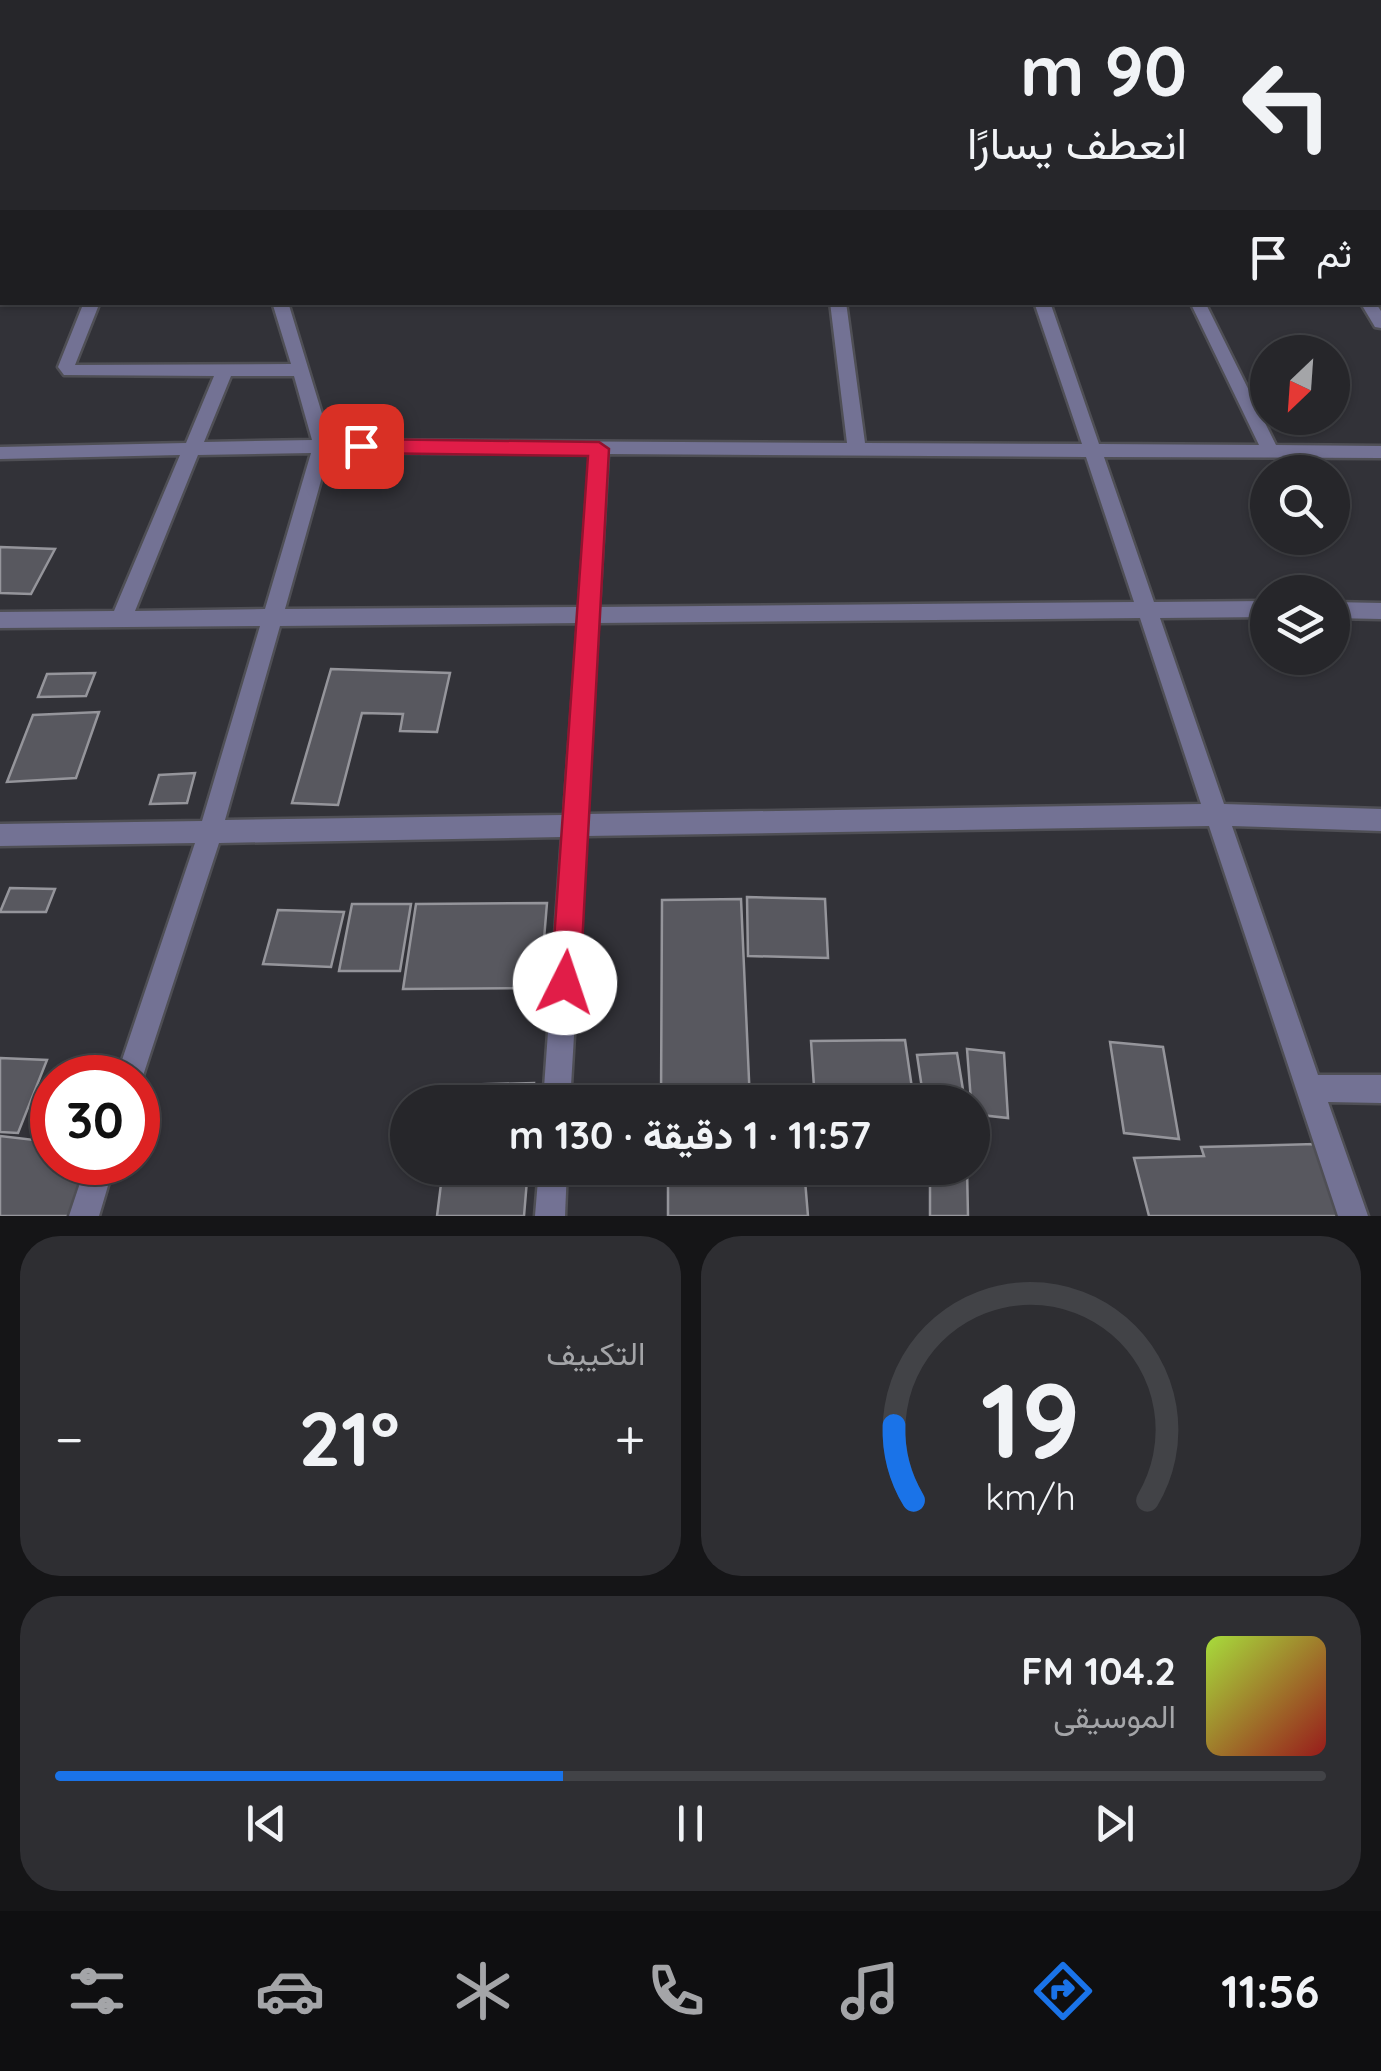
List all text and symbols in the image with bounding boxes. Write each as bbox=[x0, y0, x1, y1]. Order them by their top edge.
text: 90 m bbox=[1020, 26, 1187, 114]
icon: left bbox=[1222, 40, 1352, 170]
text: انعطف يسارًا bbox=[967, 114, 1187, 170]
text: ثم bbox=[1316, 229, 1352, 277]
icon: arrive bbox=[1241, 230, 1296, 285]
north arrow bbox=[1250, 335, 1350, 435]
map controls bbox=[1250, 335, 1350, 675]
pin bbox=[319, 404, 404, 489]
icon: arrive bbox=[334, 419, 389, 474]
button: search bbox=[1250, 455, 1350, 555]
button: layers bbox=[1250, 575, 1350, 675]
position arrow bbox=[513, 931, 617, 1035]
speed limit sign: 30 bbox=[30, 1055, 160, 1185]
text: 11:57 · 1 دقيقة · 130 m bbox=[509, 1111, 871, 1159]
text: التكييف bbox=[546, 1333, 646, 1373]
text: 19 bbox=[981, 1354, 1081, 1484]
text: 21° bbox=[298, 1391, 400, 1485]
text: − bbox=[55, 1404, 84, 1473]
text: + bbox=[615, 1404, 646, 1473]
text: km/h bbox=[985, 1474, 1076, 1519]
text: 104.2 FM bbox=[1021, 1647, 1176, 1695]
text: الموسيقى bbox=[1053, 1696, 1176, 1736]
icon: previous bbox=[239, 1796, 294, 1851]
icon: pause bbox=[663, 1796, 718, 1851]
icon: next bbox=[1087, 1796, 1142, 1851]
icon: filters bbox=[62, 1956, 132, 2026]
icon: car bbox=[255, 1956, 325, 2026]
icon: climate bbox=[448, 1956, 518, 2026]
icon: phone bbox=[641, 1956, 711, 2026]
icon: music bbox=[835, 1956, 905, 2026]
icon: directions bbox=[1028, 1956, 1098, 2026]
text: 11:56 bbox=[1221, 1963, 1319, 2019]

